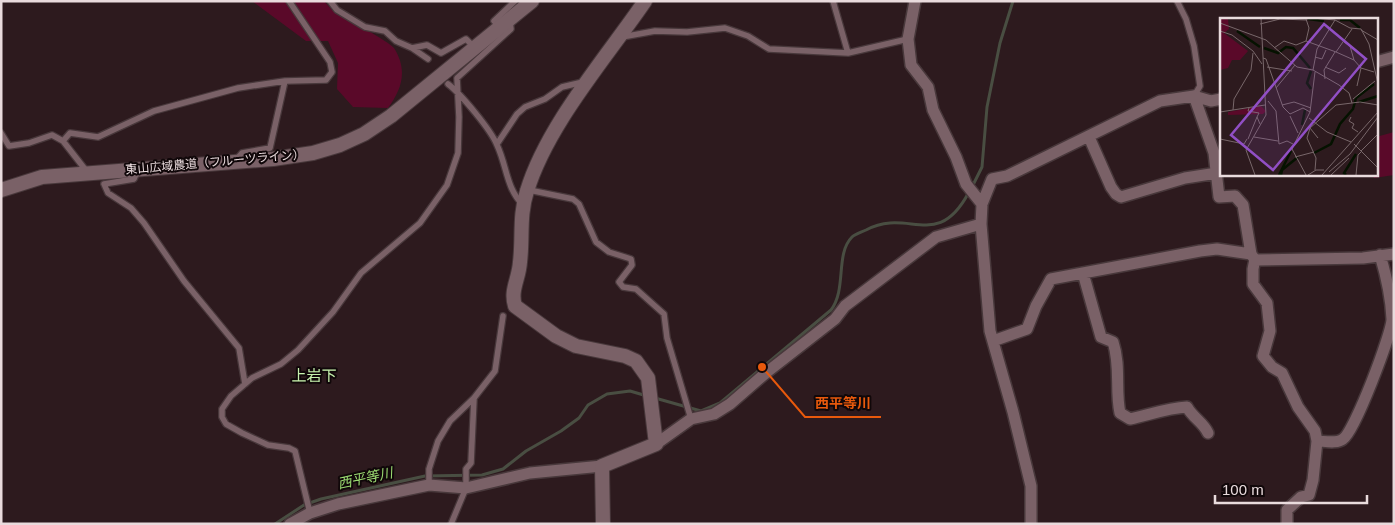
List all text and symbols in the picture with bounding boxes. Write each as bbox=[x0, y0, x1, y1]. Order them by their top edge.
inset map bbox=[1220, 18, 1378, 175]
street label: 東山広域農道（フルーツライン） bbox=[125, 147, 305, 177]
district label: 上岩下 bbox=[291, 367, 337, 384]
callout: 西平等川 bbox=[805, 388, 881, 417]
text: 西平等川 bbox=[815, 395, 871, 411]
water label: 西平等川 bbox=[336, 464, 396, 492]
scale bar bbox=[1215, 472, 1368, 504]
text: 100 m bbox=[1222, 481, 1264, 498]

